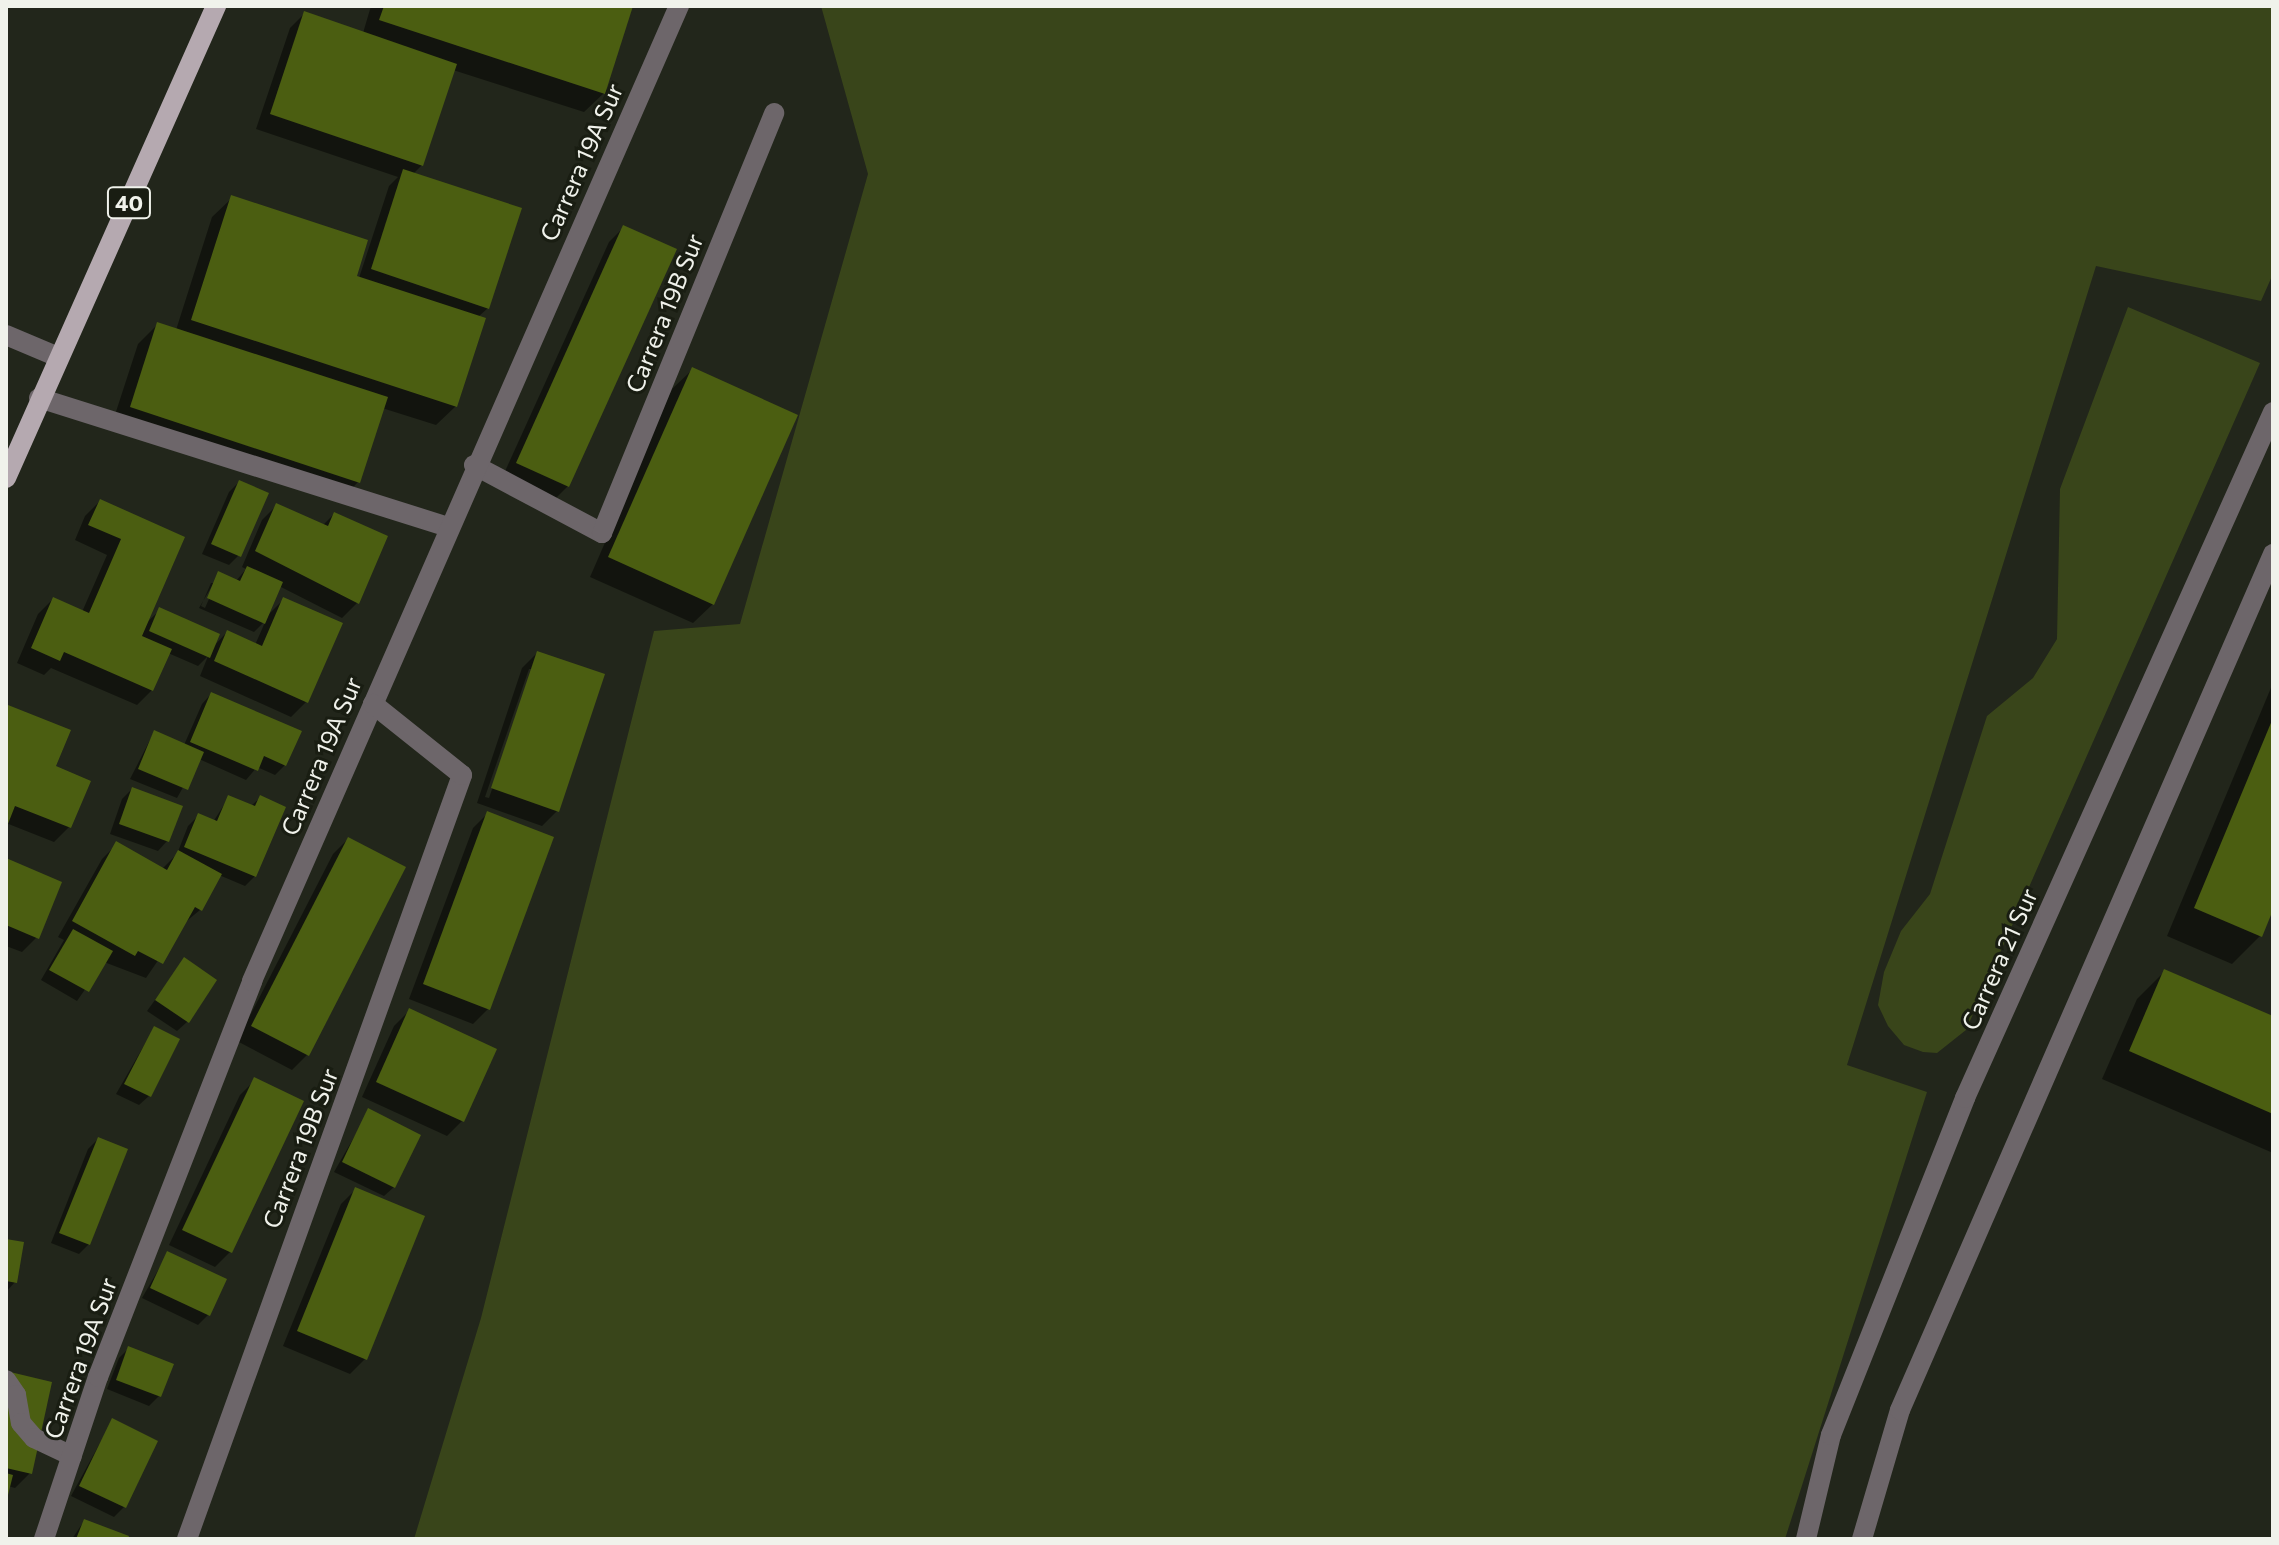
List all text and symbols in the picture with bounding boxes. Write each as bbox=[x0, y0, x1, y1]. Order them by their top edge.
street label: Carrera 19A Sur bbox=[533, 79, 629, 245]
road number: 40 bbox=[105, 185, 153, 221]
street label: Carrera 19B Sur bbox=[619, 229, 709, 397]
street label: Carrera 19A Sur bbox=[275, 672, 367, 840]
street label: Carrera 21 Sur bbox=[1955, 884, 2043, 1034]
street label: Carrera 19B Sur bbox=[256, 1064, 344, 1232]
street label: Carrera 19A Sur bbox=[37, 1273, 123, 1443]

